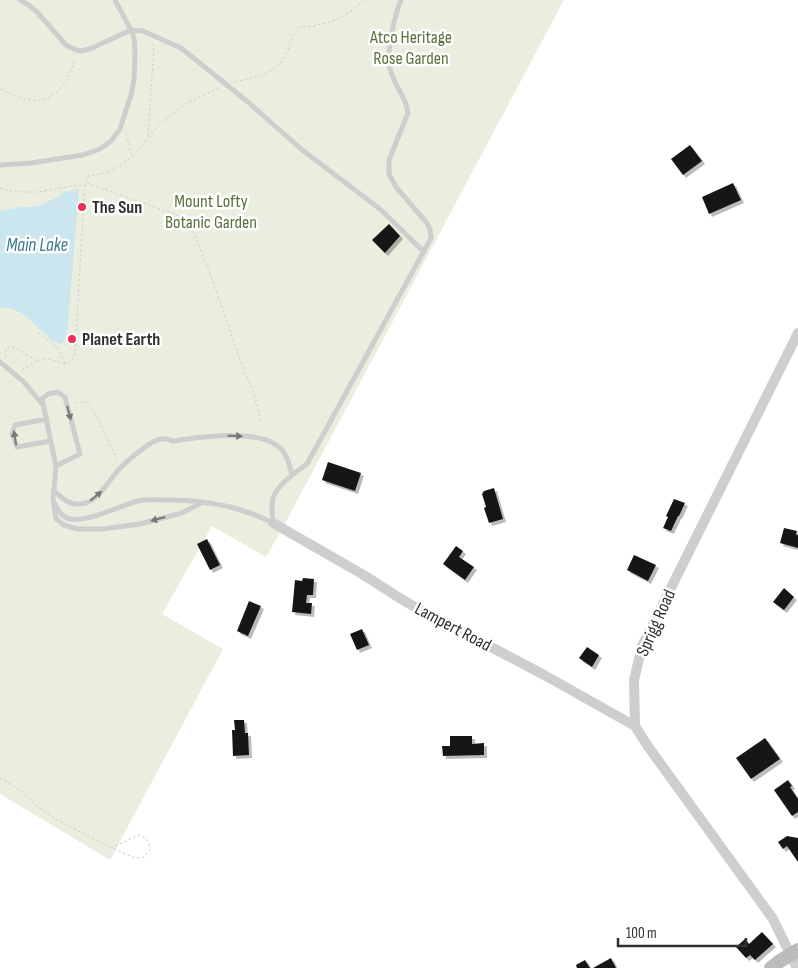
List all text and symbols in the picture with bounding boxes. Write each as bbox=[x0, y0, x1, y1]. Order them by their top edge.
park label: Atco Heritage Rose Garden bbox=[369, 27, 452, 69]
park label: Mount Lofty Botanic Garden bbox=[165, 191, 257, 233]
place label: The Sun bbox=[92, 197, 142, 218]
marker: The Sun bbox=[76, 201, 88, 213]
water label: Main Lake bbox=[6, 234, 68, 257]
place label: Planet Earth bbox=[82, 329, 160, 350]
marker: Planet Earth bbox=[66, 333, 78, 345]
one-way arrow bbox=[66, 406, 74, 421]
one-way arrow bbox=[11, 429, 19, 445]
one-way arrow bbox=[227, 432, 243, 440]
one-way arrow bbox=[89, 490, 102, 501]
one-way arrow bbox=[151, 516, 166, 524]
street label: Sprigg Road bbox=[632, 586, 680, 660]
street label: Lampert Road bbox=[411, 598, 495, 656]
scale bar bbox=[618, 916, 746, 948]
text: 100 m bbox=[626, 924, 657, 943]

